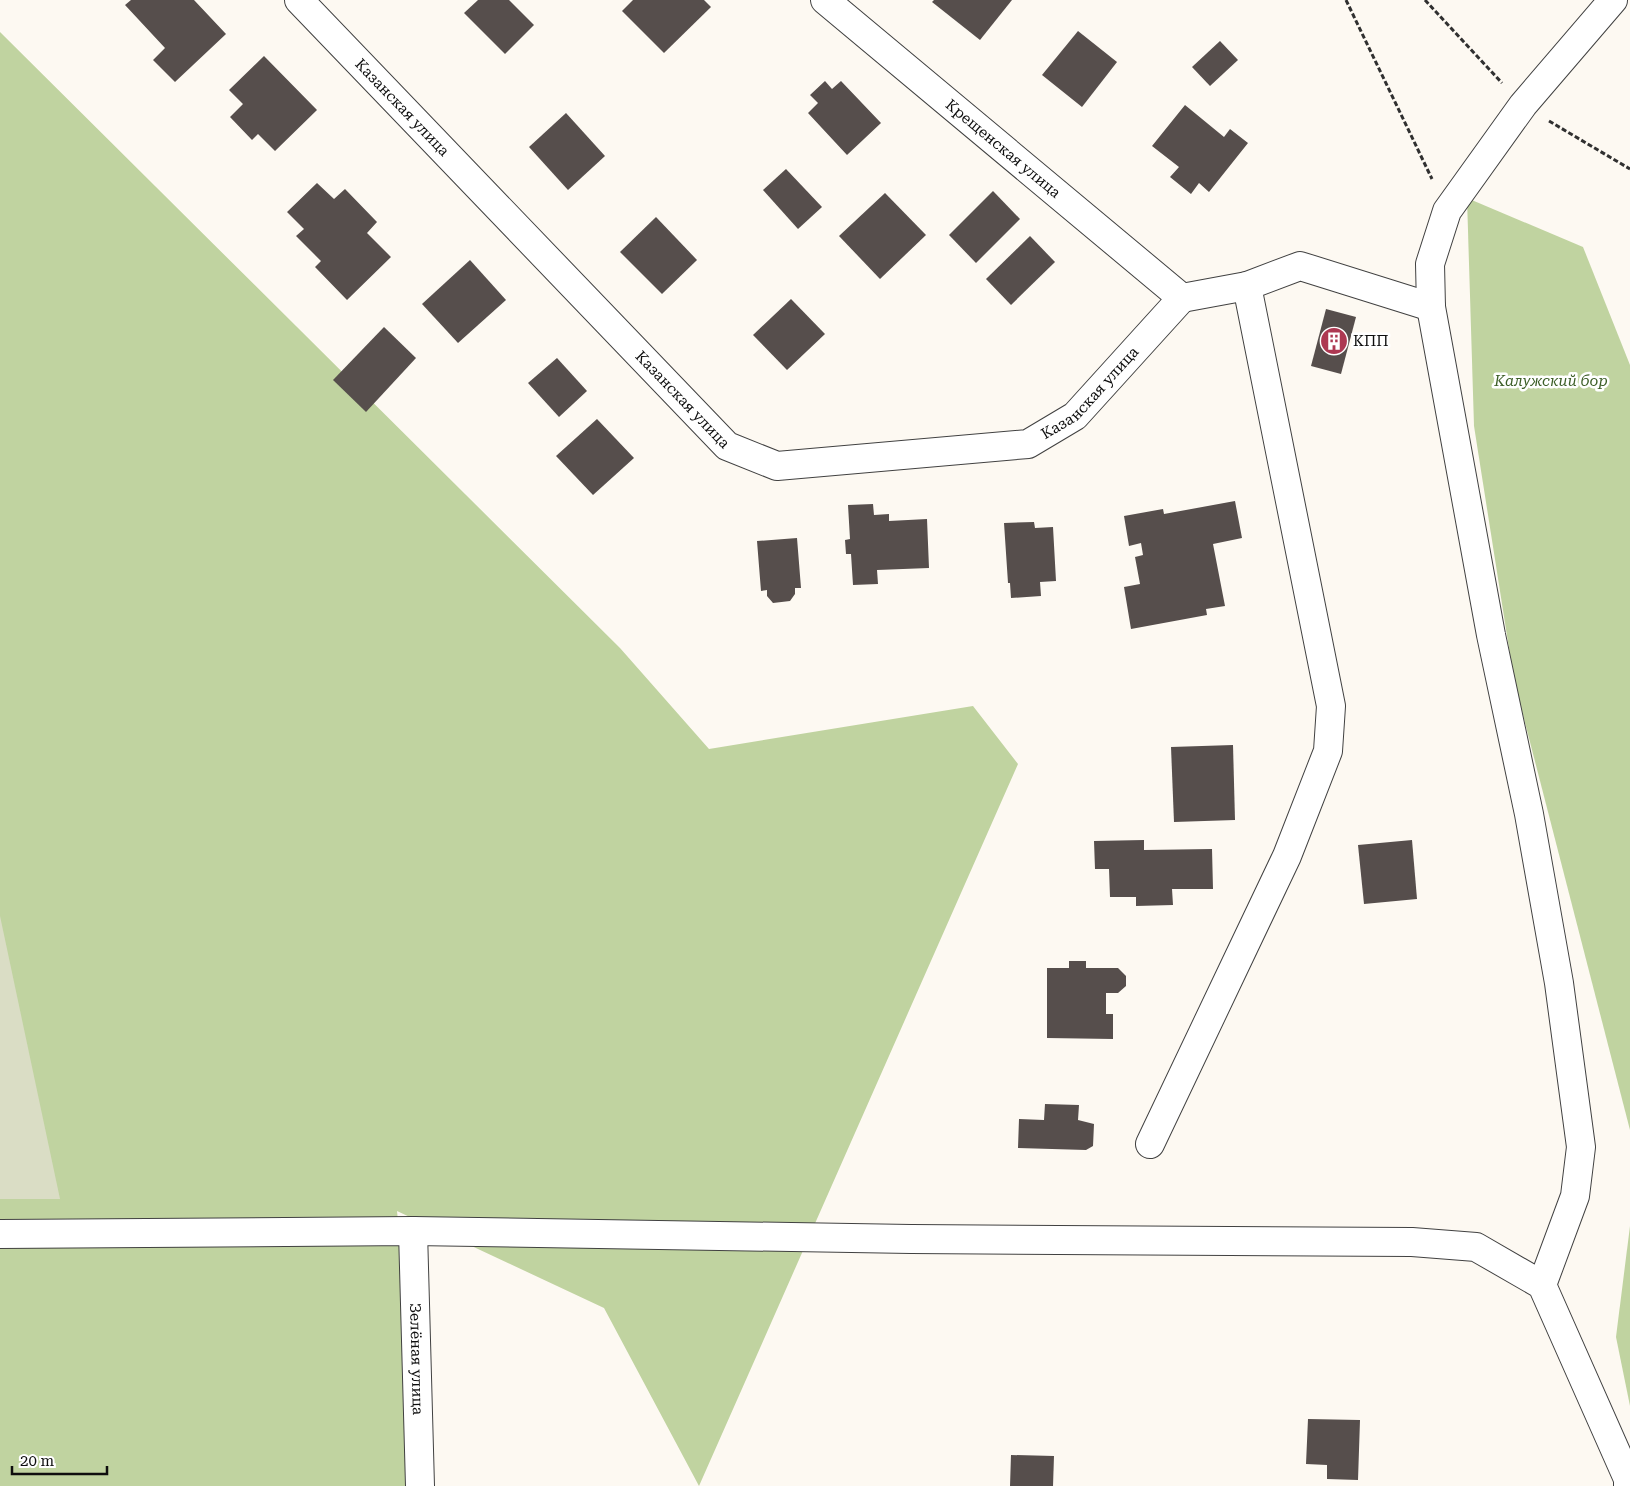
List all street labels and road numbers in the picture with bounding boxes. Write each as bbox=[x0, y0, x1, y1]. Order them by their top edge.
street label: Казанская улица bbox=[351, 55, 453, 160]
street label: Крещенская улица bbox=[942, 96, 1064, 202]
street label: Казанская улица bbox=[1038, 343, 1142, 443]
street label: Казанская улица bbox=[632, 347, 733, 452]
street label: Зелёная улица bbox=[406, 1303, 427, 1415]

